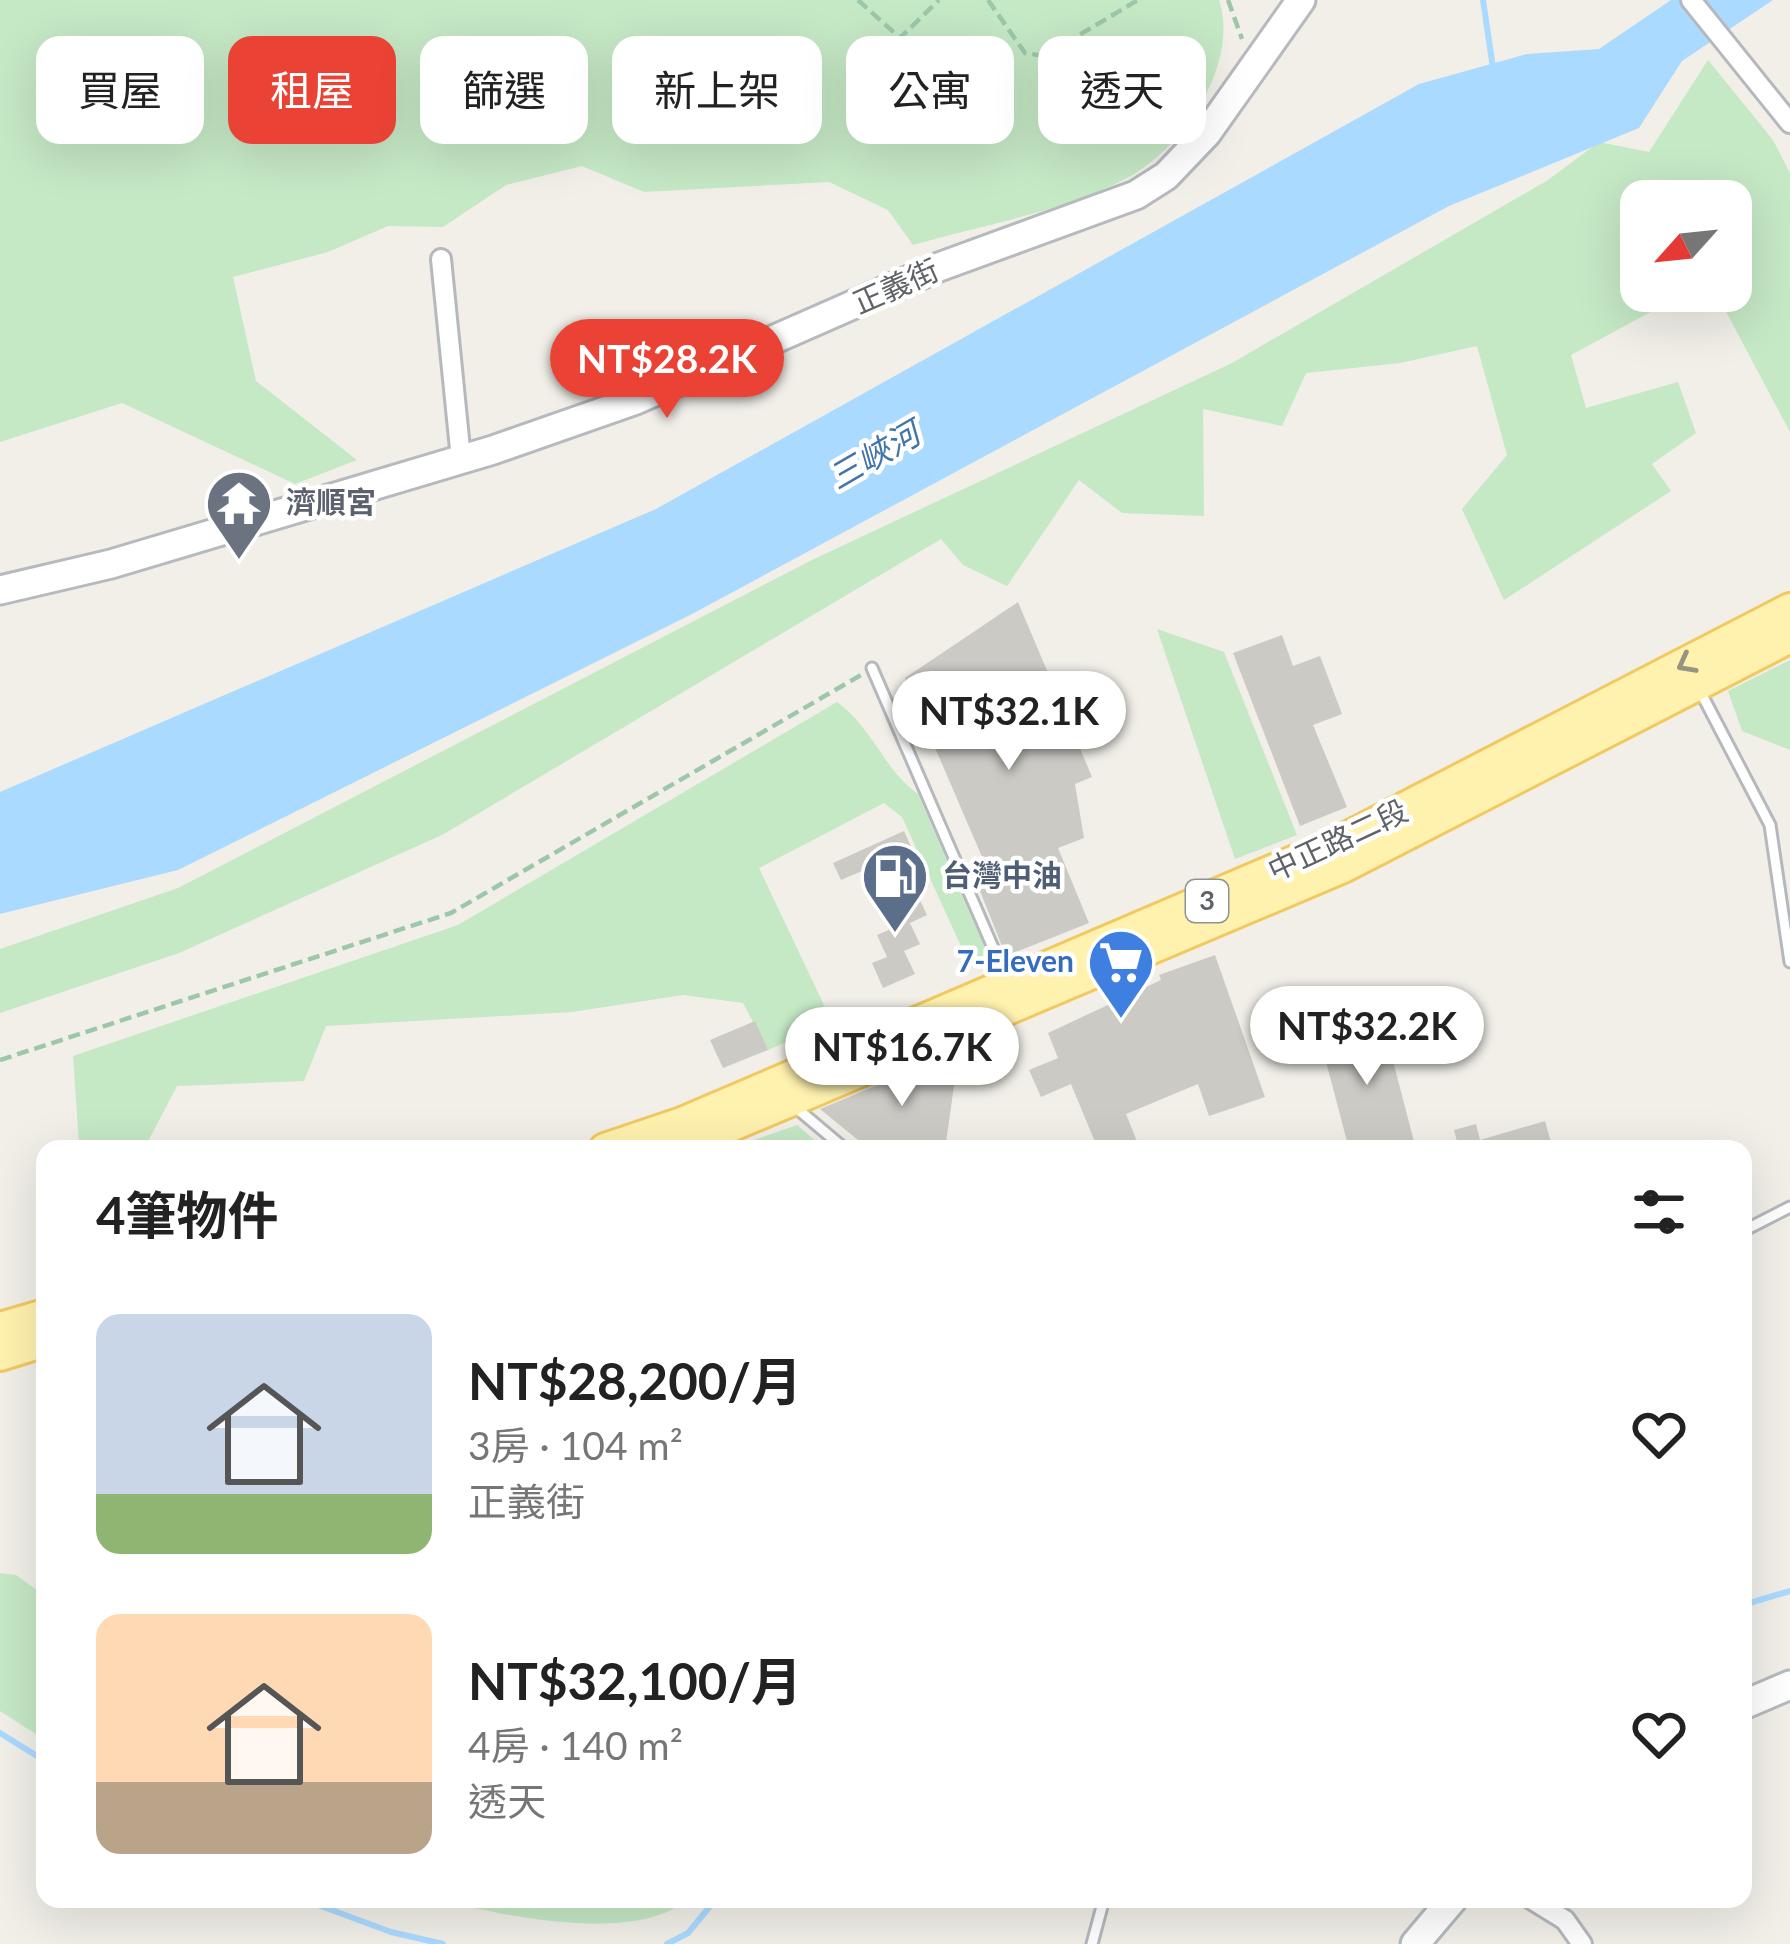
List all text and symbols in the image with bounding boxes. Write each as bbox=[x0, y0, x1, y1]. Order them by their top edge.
chip: 買屋 bbox=[36, 36, 204, 144]
chip: 租屋 bbox=[228, 36, 396, 144]
chip: 篩選 bbox=[420, 36, 588, 144]
chip: 新上架 bbox=[612, 36, 822, 144]
chip: 公寓 bbox=[846, 36, 1014, 144]
chip: 透天 bbox=[1038, 36, 1206, 144]
north arrow bbox=[1620, 180, 1752, 312]
map controls bbox=[1620, 180, 1752, 312]
street label: 正義街 bbox=[847, 250, 944, 320]
pin: NT$28.2K bbox=[543, 319, 791, 421]
text: NT$28.2K bbox=[577, 335, 757, 381]
water label: 三峽河 bbox=[821, 409, 932, 496]
temple icon: 濟順宮 bbox=[204, 468, 274, 562]
place label: 濟順宮 bbox=[286, 483, 376, 519]
one-way arrow bbox=[1677, 649, 1699, 672]
pin: NT$32.1K bbox=[885, 671, 1133, 773]
text: NT$32.1K bbox=[919, 687, 1099, 733]
street label: 中正路二段 bbox=[1262, 791, 1413, 887]
fuel station icon: 台灣中油 bbox=[860, 841, 930, 935]
place label: 台灣中油 bbox=[942, 856, 1062, 892]
road number: 3 bbox=[1186, 880, 1228, 922]
supermarket icon: 7-Eleven bbox=[1086, 927, 1156, 1021]
place label: 7-Eleven bbox=[957, 942, 1074, 978]
pin: NT$32.2K bbox=[1243, 986, 1491, 1088]
text: NT$32.2K bbox=[1277, 1002, 1457, 1048]
pin: NT$16.7K bbox=[778, 1007, 1026, 1109]
text: NT$16.7K bbox=[812, 1023, 992, 1069]
icon: filters bbox=[1626, 1179, 1692, 1245]
text: 4筆物件 bbox=[96, 1184, 279, 1245]
text: NT$28,200/月 bbox=[468, 1350, 802, 1411]
icon: home bbox=[192, 1362, 336, 1506]
icon: heart bbox=[1626, 1401, 1692, 1467]
text: 3房 · 104 m² bbox=[468, 1422, 683, 1468]
text: 正義街 bbox=[468, 1478, 585, 1524]
text: NT$32,100/月 bbox=[468, 1650, 802, 1711]
icon: home bbox=[192, 1662, 336, 1806]
icon: heart bbox=[1626, 1701, 1692, 1767]
text: 4房 · 140 m² bbox=[468, 1722, 683, 1768]
text: 透天 bbox=[468, 1778, 546, 1824]

